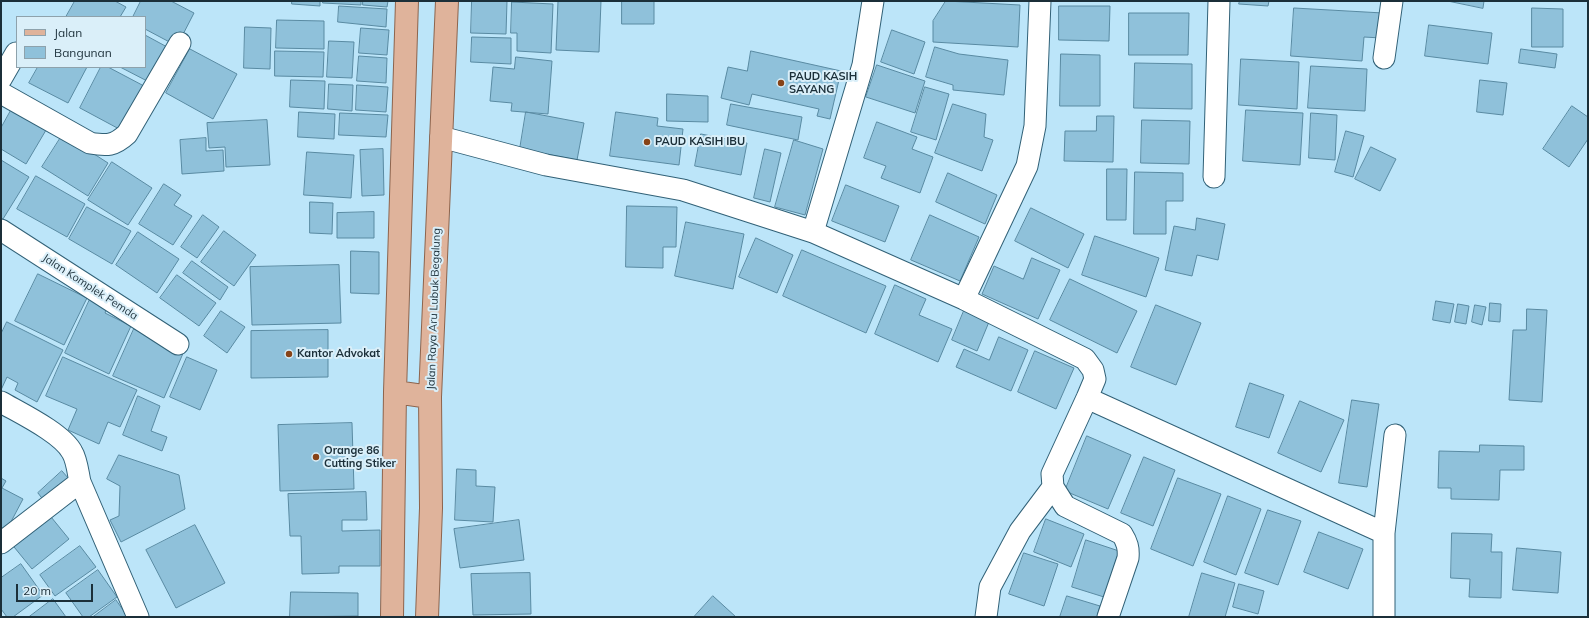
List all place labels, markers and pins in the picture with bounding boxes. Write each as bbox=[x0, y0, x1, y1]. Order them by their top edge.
place label: PAUD KASIH SAYANG bbox=[789, 70, 857, 96]
marker: PAUD KASIH SAYANG bbox=[776, 78, 786, 88]
place label: PAUD KASIH IBU bbox=[655, 135, 745, 149]
marker: PAUD KASIH IBU bbox=[642, 137, 652, 147]
place label: Kantor Advokat bbox=[297, 347, 380, 361]
marker: Kantor Advokat bbox=[284, 349, 294, 359]
place label: Orange 86 Cutting Stiker bbox=[324, 444, 396, 470]
marker: Orange 86 Cutting Stiker bbox=[311, 452, 321, 462]

